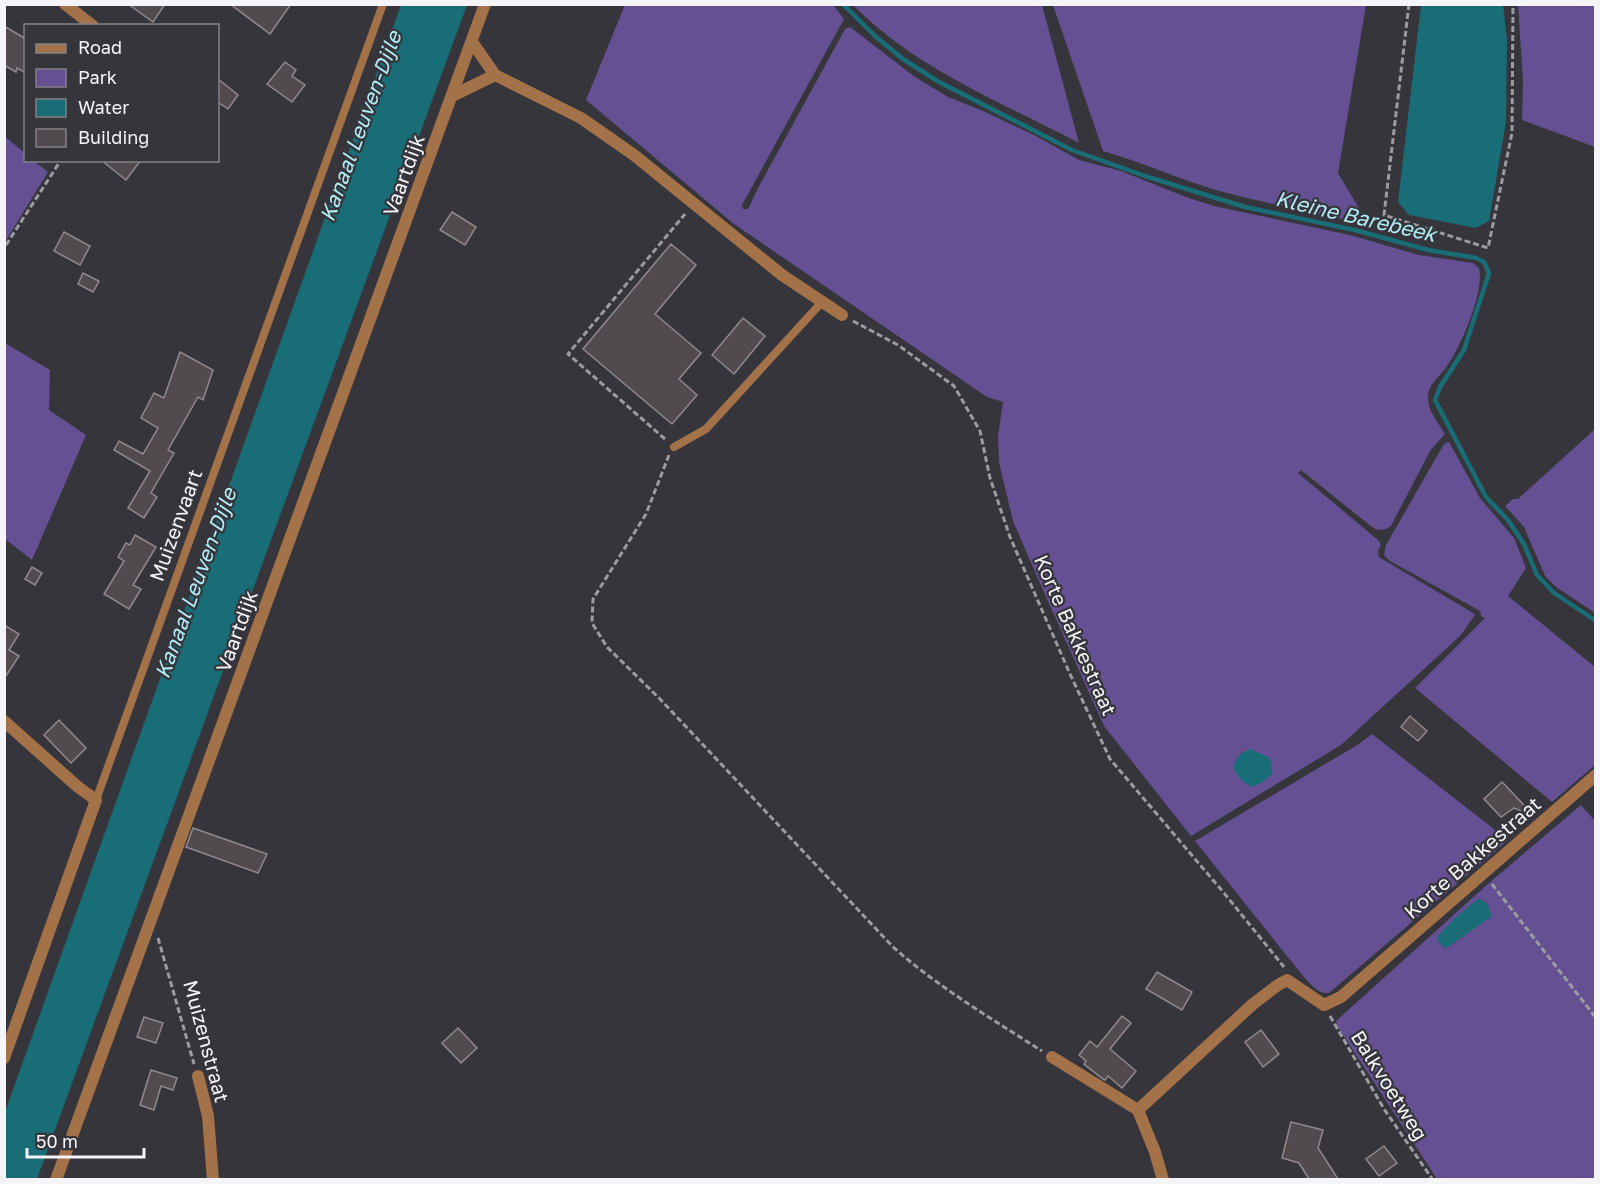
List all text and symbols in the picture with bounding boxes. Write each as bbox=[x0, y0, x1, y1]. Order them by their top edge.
legend bbox=[24, 24, 219, 162]
water label: Kanaal Leuven-Dijle bbox=[314, 26, 407, 225]
text: Road bbox=[78, 36, 122, 58]
text: Park bbox=[78, 66, 117, 88]
text: Water bbox=[78, 96, 129, 118]
text: Building bbox=[78, 126, 149, 148]
street label: Vaartdijk bbox=[377, 131, 429, 219]
water label: Kleine Barebeek bbox=[1273, 185, 1441, 248]
street label: Muizenvaart bbox=[144, 466, 206, 584]
water label: Kanaal Leuven-Dijle bbox=[149, 483, 242, 682]
street label: Korte Bakkestraat bbox=[1030, 551, 1122, 719]
street label: Vaartdijk bbox=[210, 587, 262, 675]
street label: Korte Bakkestraat bbox=[1399, 791, 1545, 923]
street label: Muizenstraat bbox=[179, 977, 235, 1105]
street label: Balkvoetweg bbox=[1347, 1026, 1433, 1144]
scale bar bbox=[27, 1121, 144, 1159]
text: 50 m bbox=[36, 1130, 78, 1152]

